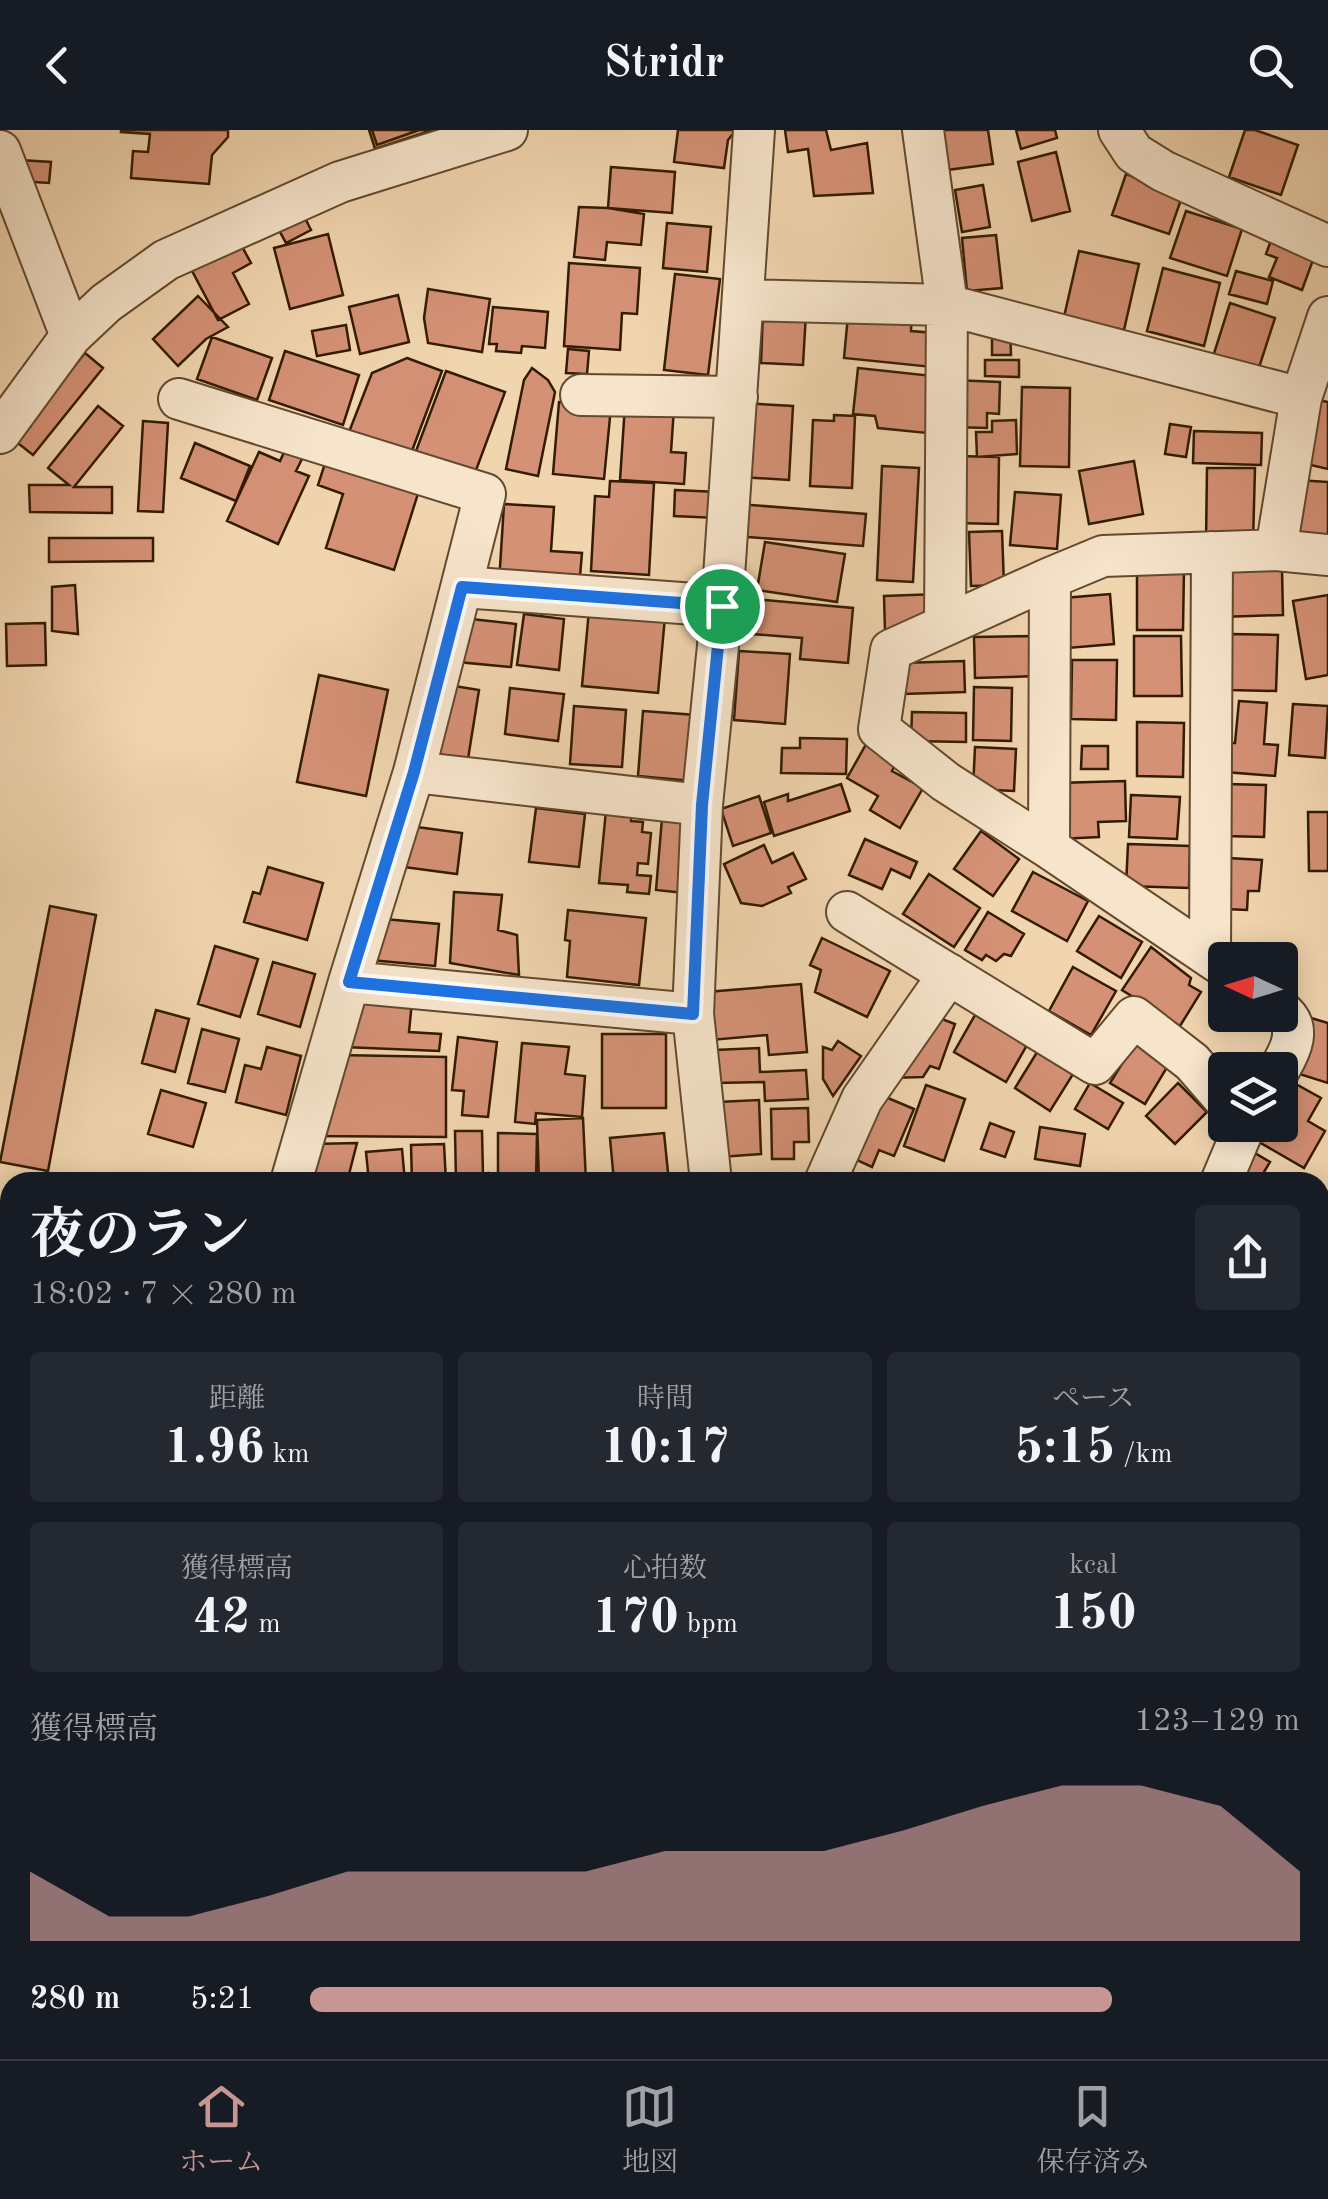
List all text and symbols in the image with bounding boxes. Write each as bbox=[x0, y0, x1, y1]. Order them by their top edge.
icon: back bbox=[30, 38, 85, 93]
icon: search bbox=[1243, 38, 1298, 93]
text: Stridr bbox=[604, 42, 724, 87]
pin bbox=[680, 564, 765, 649]
icon: arrive bbox=[695, 579, 750, 634]
north arrow bbox=[1208, 942, 1298, 1032]
map controls bbox=[1208, 942, 1298, 1142]
button: layers bbox=[1208, 1052, 1298, 1142]
button: share bbox=[1195, 1205, 1300, 1310]
text: 夜のラン bbox=[30, 1210, 250, 1265]
text: 18:02 · 7 × 280 m bbox=[30, 1279, 297, 1311]
text: 距離 bbox=[209, 1386, 265, 1414]
text: 時間 bbox=[637, 1386, 693, 1414]
text: ペース bbox=[1052, 1386, 1135, 1414]
text: 1.96 bbox=[164, 1424, 265, 1474]
text: 10:17 bbox=[600, 1424, 730, 1474]
text: 5:15 bbox=[1014, 1424, 1115, 1474]
text: km bbox=[265, 1441, 309, 1469]
text: /km bbox=[1115, 1441, 1172, 1469]
text: kcal bbox=[1069, 1552, 1117, 1580]
text: 獲得標高 bbox=[181, 1556, 293, 1584]
text: 心拍数 bbox=[623, 1556, 707, 1584]
text: 150 bbox=[1050, 1590, 1137, 1640]
text: 42 bbox=[193, 1594, 251, 1644]
text: 170 bbox=[592, 1594, 679, 1644]
text: m bbox=[251, 1611, 281, 1639]
text: bpm bbox=[679, 1611, 738, 1639]
text: 123–129 m bbox=[1134, 1706, 1300, 1738]
text: 獲得標高 bbox=[30, 1715, 158, 1747]
text: 280 m bbox=[30, 1984, 120, 2016]
text: 5:21 bbox=[190, 1984, 255, 2016]
tab: ホーム bbox=[179, 2079, 263, 2182]
tab: 地図 bbox=[622, 2079, 678, 2182]
tab: 保存済み bbox=[1037, 2079, 1149, 2182]

